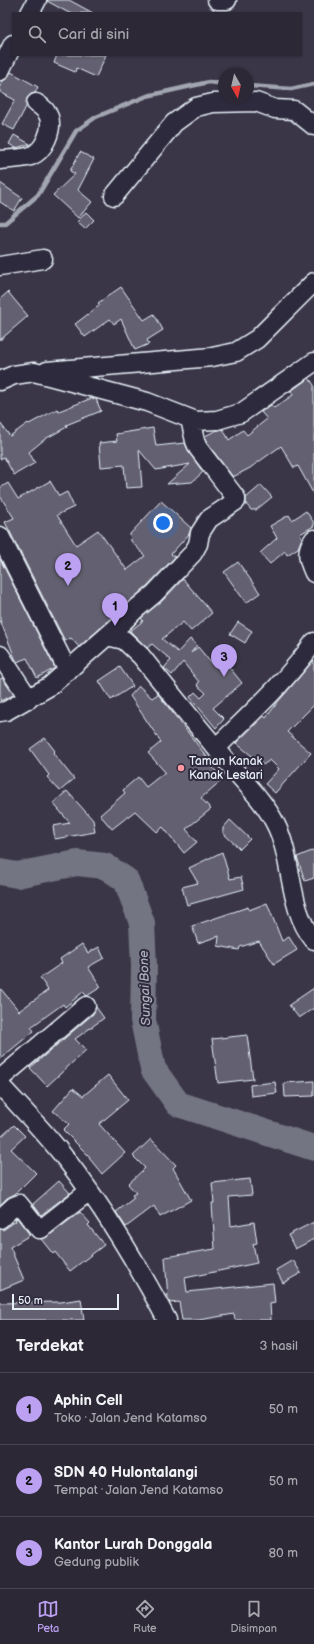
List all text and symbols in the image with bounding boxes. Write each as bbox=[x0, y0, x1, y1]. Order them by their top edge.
search box bbox=[12, 12, 302, 56]
icon: search bbox=[26, 23, 48, 45]
text: Cari di sini bbox=[58, 25, 129, 44]
north arrow bbox=[218, 68, 254, 104]
your location bbox=[153, 513, 173, 533]
pin: 2 bbox=[55, 553, 81, 586]
pin: 1 bbox=[102, 593, 128, 626]
pin: 3 bbox=[211, 644, 237, 677]
place label: Taman Kanak Kanak Lestari bbox=[189, 754, 263, 783]
marker: Taman Kanak Kanak Lestari bbox=[176, 763, 186, 773]
water label: Sungai Bone bbox=[136, 950, 154, 1026]
scale bar bbox=[12, 1292, 119, 1311]
text: 50 m bbox=[18, 1294, 43, 1307]
text: Terdekat bbox=[16, 1336, 84, 1356]
text: 3 hasil bbox=[260, 1338, 298, 1354]
text: Aphin Cell bbox=[54, 1391, 123, 1410]
text: 1 bbox=[26, 1401, 32, 1417]
text: 50 m bbox=[269, 1401, 298, 1417]
text: Toko · Jalan Jend Katamso bbox=[54, 1410, 207, 1426]
text: SDN 40 Hulontalangi bbox=[54, 1463, 198, 1482]
text: 2 bbox=[25, 1473, 33, 1489]
text: 50 m bbox=[269, 1473, 298, 1489]
text: Tempat · Jalan Jend Katamso bbox=[54, 1482, 223, 1498]
text: Kantor Lurah Donggala bbox=[54, 1535, 212, 1554]
text: 3 bbox=[25, 1545, 33, 1561]
text: 80 m bbox=[269, 1545, 298, 1561]
text: Gedung publik bbox=[54, 1554, 139, 1570]
tab: Peta bbox=[37, 1598, 59, 1635]
tab: Rute bbox=[133, 1598, 157, 1635]
tab: Disimpan bbox=[231, 1598, 277, 1635]

